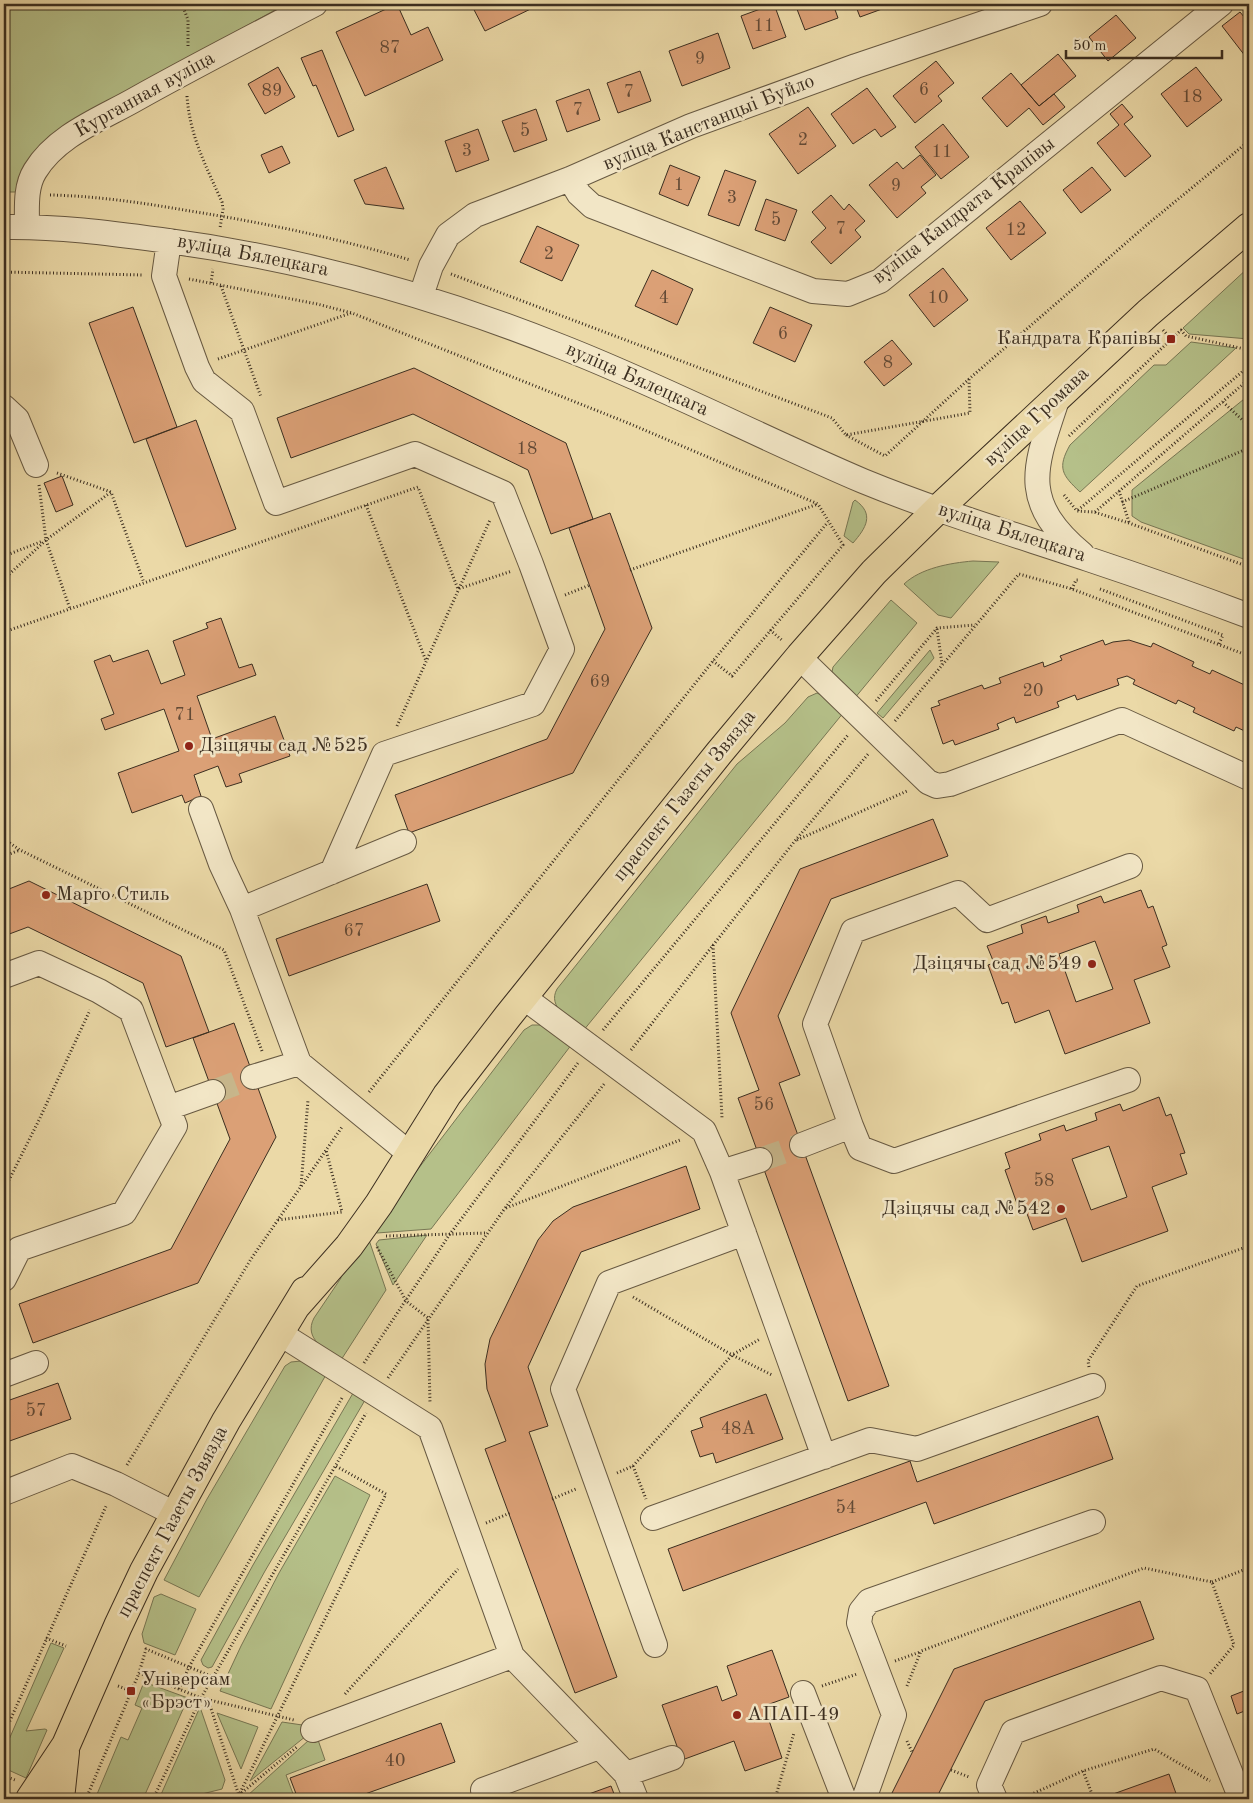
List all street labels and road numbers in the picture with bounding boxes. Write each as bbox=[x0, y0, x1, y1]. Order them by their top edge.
street label: Курганная вуліца bbox=[72, 48, 218, 142]
street label: вуліца Канстанцыі Буйло bbox=[600, 71, 818, 175]
street label: вуліца Кандрата Крапівы bbox=[869, 134, 1059, 288]
street label: вуліца Бялецкага bbox=[176, 232, 330, 281]
street label: вуліца Бялецкага bbox=[563, 340, 711, 420]
street label: вуліца Громава bbox=[981, 364, 1093, 470]
street label: вуліца Бялецкага bbox=[936, 500, 1088, 566]
street label: праспект Газеты Звязда bbox=[610, 707, 760, 885]
street label: праспект Газеты Звязда bbox=[114, 1423, 232, 1621]

